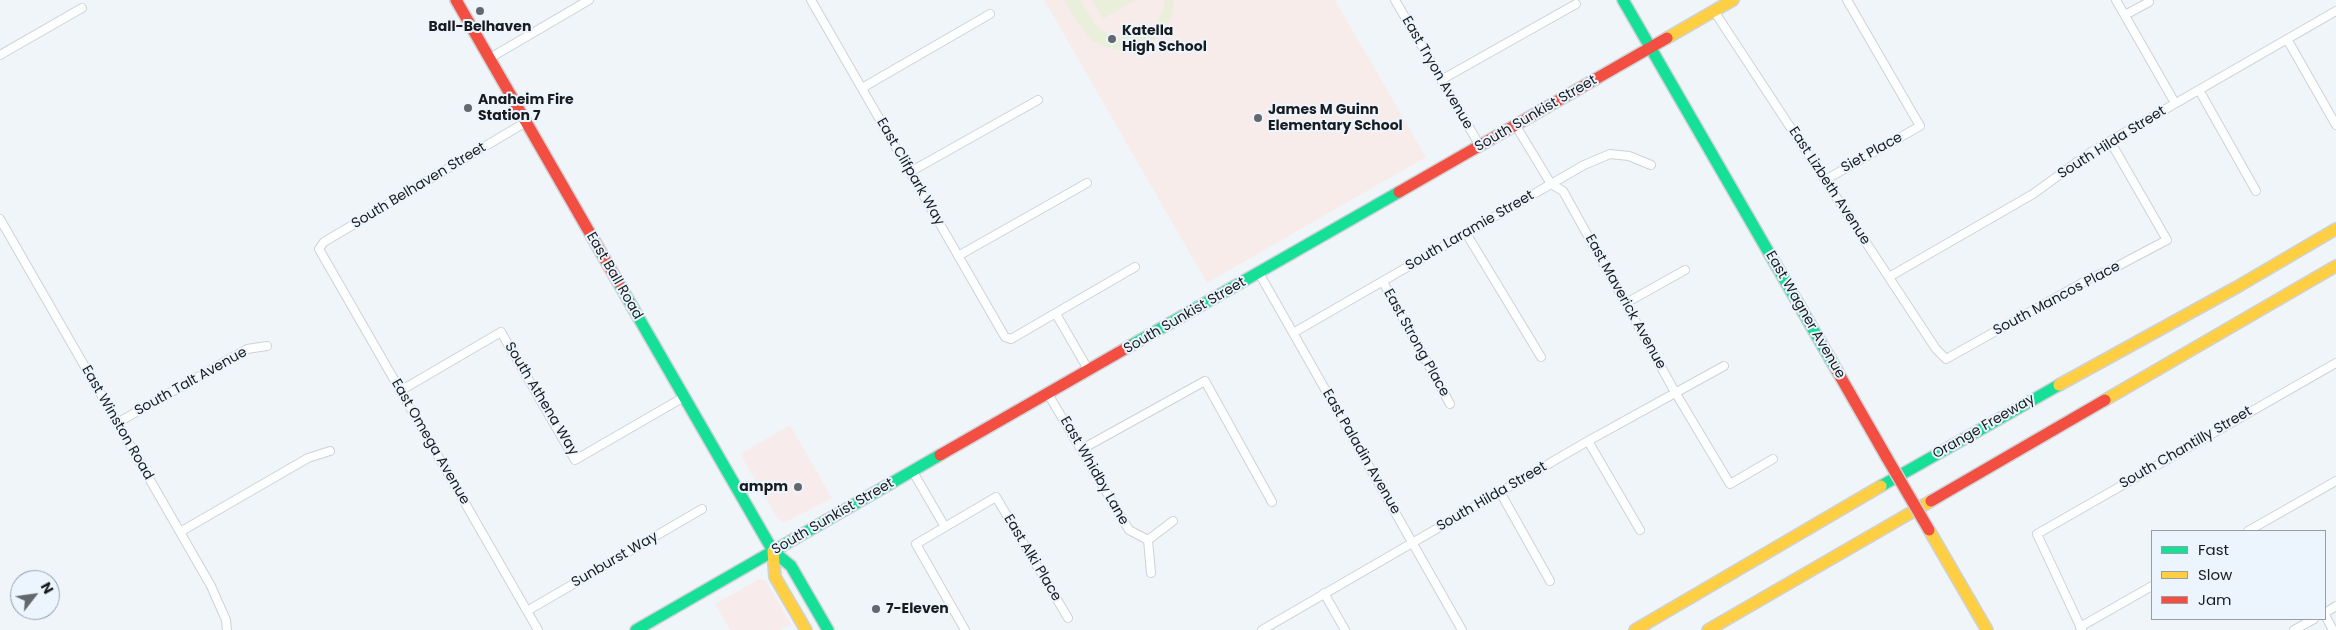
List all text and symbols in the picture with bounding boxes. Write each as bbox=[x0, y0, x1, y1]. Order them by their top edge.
marker: Ball-Belhaven bbox=[474, 5, 486, 17]
street label: East Tryon Avenue bbox=[1398, 14, 1476, 132]
place label: Ball-Belhaven bbox=[429, 19, 531, 35]
place label: Katella High School bbox=[1122, 23, 1207, 56]
marker: Katella High School bbox=[1106, 33, 1118, 45]
street label: South Sunkist Street bbox=[1472, 72, 1600, 156]
place label: Anaheim Fire Station 7 bbox=[478, 92, 574, 124]
marker: Anaheim Fire Station 7 bbox=[462, 102, 474, 114]
place label: James M Guinn Elementary School bbox=[1268, 102, 1403, 134]
street label: South Hilda Street bbox=[2055, 103, 2169, 183]
marker: James M Guinn Elementary School bbox=[1252, 112, 1264, 124]
street label: East Clifpark Way bbox=[872, 115, 948, 229]
street label: East Lizbeth Avenue bbox=[1785, 124, 1873, 248]
street label: Siet Place bbox=[1838, 129, 1906, 177]
street label: South Belhaven Street bbox=[349, 139, 489, 233]
street label: South Laramie Street bbox=[1403, 187, 1537, 275]
street label: East Ball Road bbox=[582, 229, 646, 323]
street label: East Maverick Avenue bbox=[1581, 232, 1669, 372]
street label: East Wagner Avenue bbox=[1762, 248, 1848, 382]
street label: South Mancos Place bbox=[1991, 258, 2123, 340]
street label: South Sunkist Street bbox=[1121, 274, 1249, 358]
street label: East Strong Place bbox=[1379, 286, 1453, 400]
street label: South Athena Way bbox=[501, 339, 581, 459]
street label: South Talt Avenue bbox=[132, 344, 250, 420]
street label: East Winston Road bbox=[77, 363, 157, 483]
street label: East Omega Avenue bbox=[387, 376, 473, 508]
street label: East Paladin Avenue bbox=[1318, 387, 1404, 517]
street label: Orange Freeway bbox=[1930, 391, 2038, 463]
street label: South Chantilly Street bbox=[2117, 403, 2255, 493]
street label: East Whidby Lane bbox=[1056, 414, 1132, 528]
street label: South Hilda Street bbox=[1434, 459, 1550, 535]
street label: South Sunkist Street bbox=[769, 475, 897, 559]
place label: ampm bbox=[739, 479, 788, 495]
marker: ampm bbox=[792, 481, 804, 493]
street label: East Alki Place bbox=[999, 512, 1065, 604]
street label: Sunburst Way bbox=[569, 528, 661, 592]
legend bbox=[2151, 530, 2326, 620]
text: Fast bbox=[2198, 539, 2229, 560]
text: Slow bbox=[2198, 564, 2232, 585]
north arrow bbox=[10, 570, 60, 620]
text: N bbox=[36, 578, 58, 598]
text: Jam bbox=[2198, 589, 2232, 610]
place label: 7-Eleven bbox=[886, 601, 949, 617]
marker: 7-Eleven bbox=[870, 603, 882, 615]

